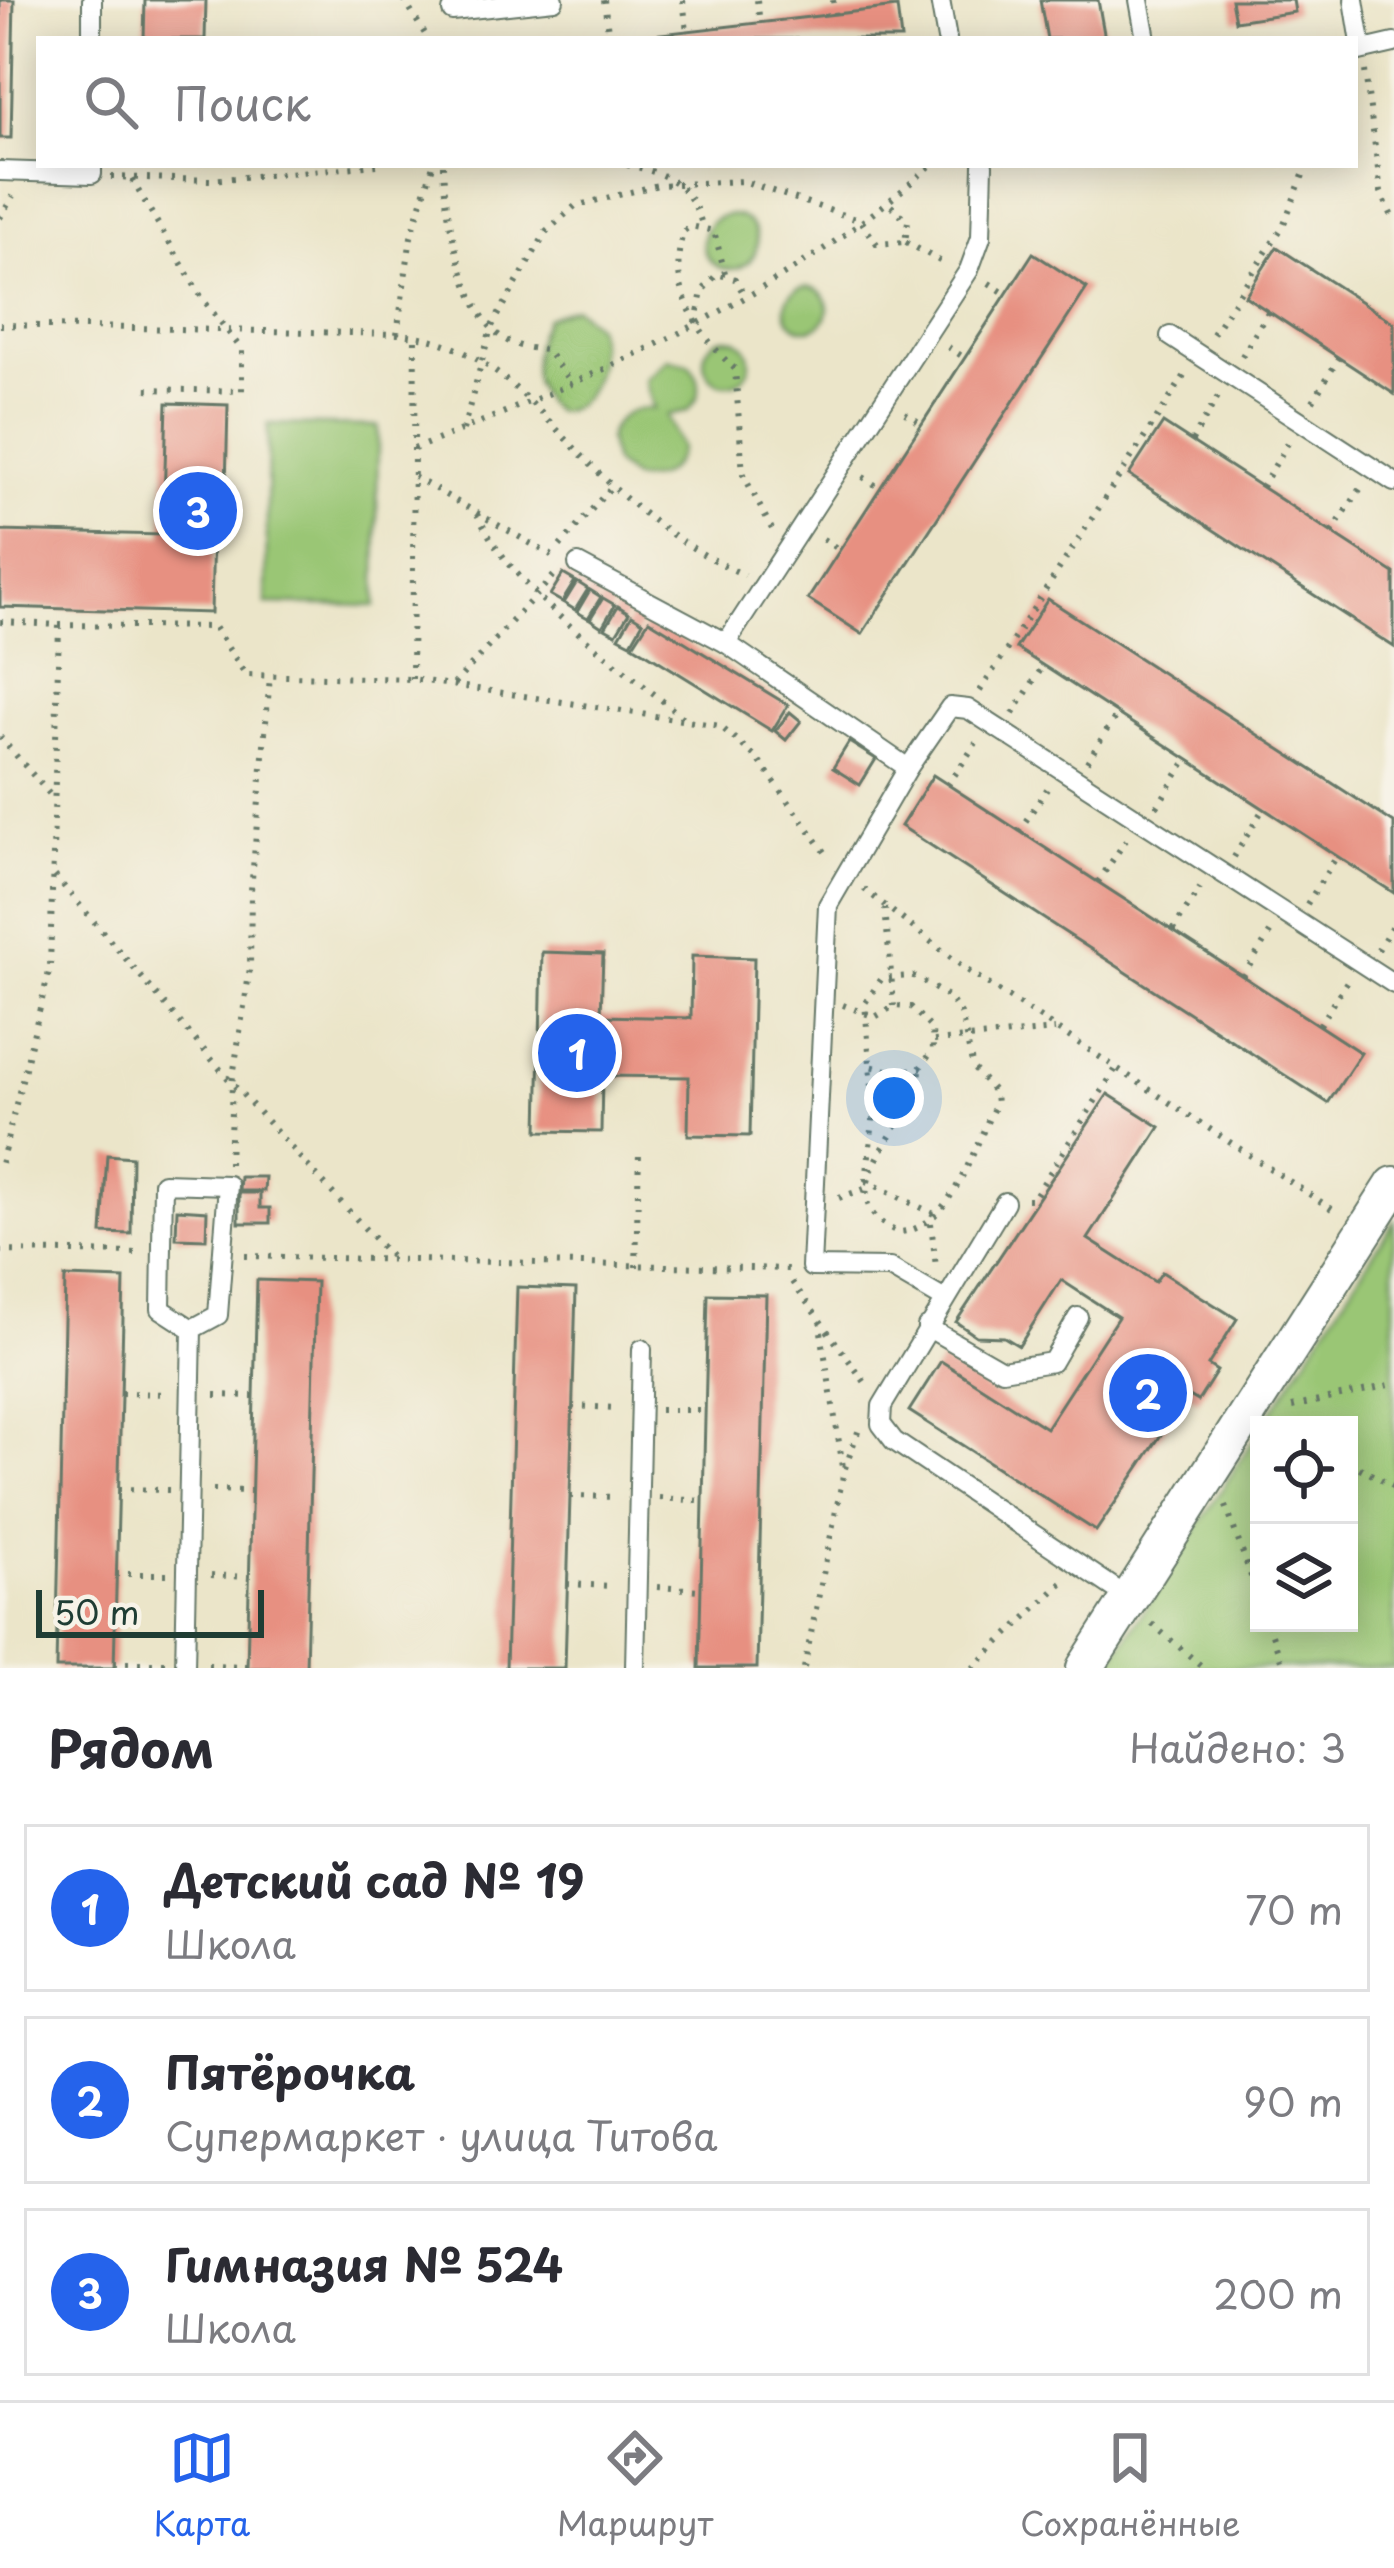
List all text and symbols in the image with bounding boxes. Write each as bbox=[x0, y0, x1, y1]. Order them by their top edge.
search box bbox=[36, 36, 1358, 168]
text: Поиск bbox=[174, 68, 311, 136]
icon: search bbox=[78, 69, 144, 135]
pin: 3 bbox=[159, 466, 237, 556]
pin: 1 bbox=[538, 1008, 616, 1098]
your location bbox=[864, 1068, 924, 1128]
pin: 2 bbox=[1109, 1348, 1187, 1438]
map controls bbox=[1250, 1416, 1358, 1632]
button: locate bbox=[1250, 1416, 1358, 1524]
button: layers bbox=[1250, 1524, 1358, 1632]
scale bar bbox=[36, 1584, 264, 1637]
text: 50 m bbox=[54, 1586, 140, 1636]
text: Рядом bbox=[48, 1708, 214, 1785]
text: Найдено: 3 bbox=[1129, 1717, 1346, 1776]
text: Детский сад № 19 bbox=[165, 1845, 584, 1913]
text: 1 bbox=[81, 1879, 99, 1938]
text: 70 m bbox=[1245, 1879, 1343, 1938]
text: Школа bbox=[165, 1913, 296, 1972]
text: Пятёрочка bbox=[165, 2037, 415, 2105]
text: 2 bbox=[76, 2071, 104, 2130]
text: 90 m bbox=[1243, 2071, 1343, 2130]
text: Супермаркет · улица Титова bbox=[165, 2105, 718, 2164]
text: Гимназия № 524 bbox=[165, 2229, 563, 2297]
text: 3 bbox=[77, 2263, 103, 2322]
text: 200 m bbox=[1213, 2263, 1343, 2322]
text: Школа bbox=[165, 2297, 296, 2356]
tab: Карта bbox=[153, 2425, 250, 2547]
tab: Маршрут bbox=[557, 2425, 713, 2547]
tab: Сохранённые bbox=[1020, 2425, 1241, 2547]

